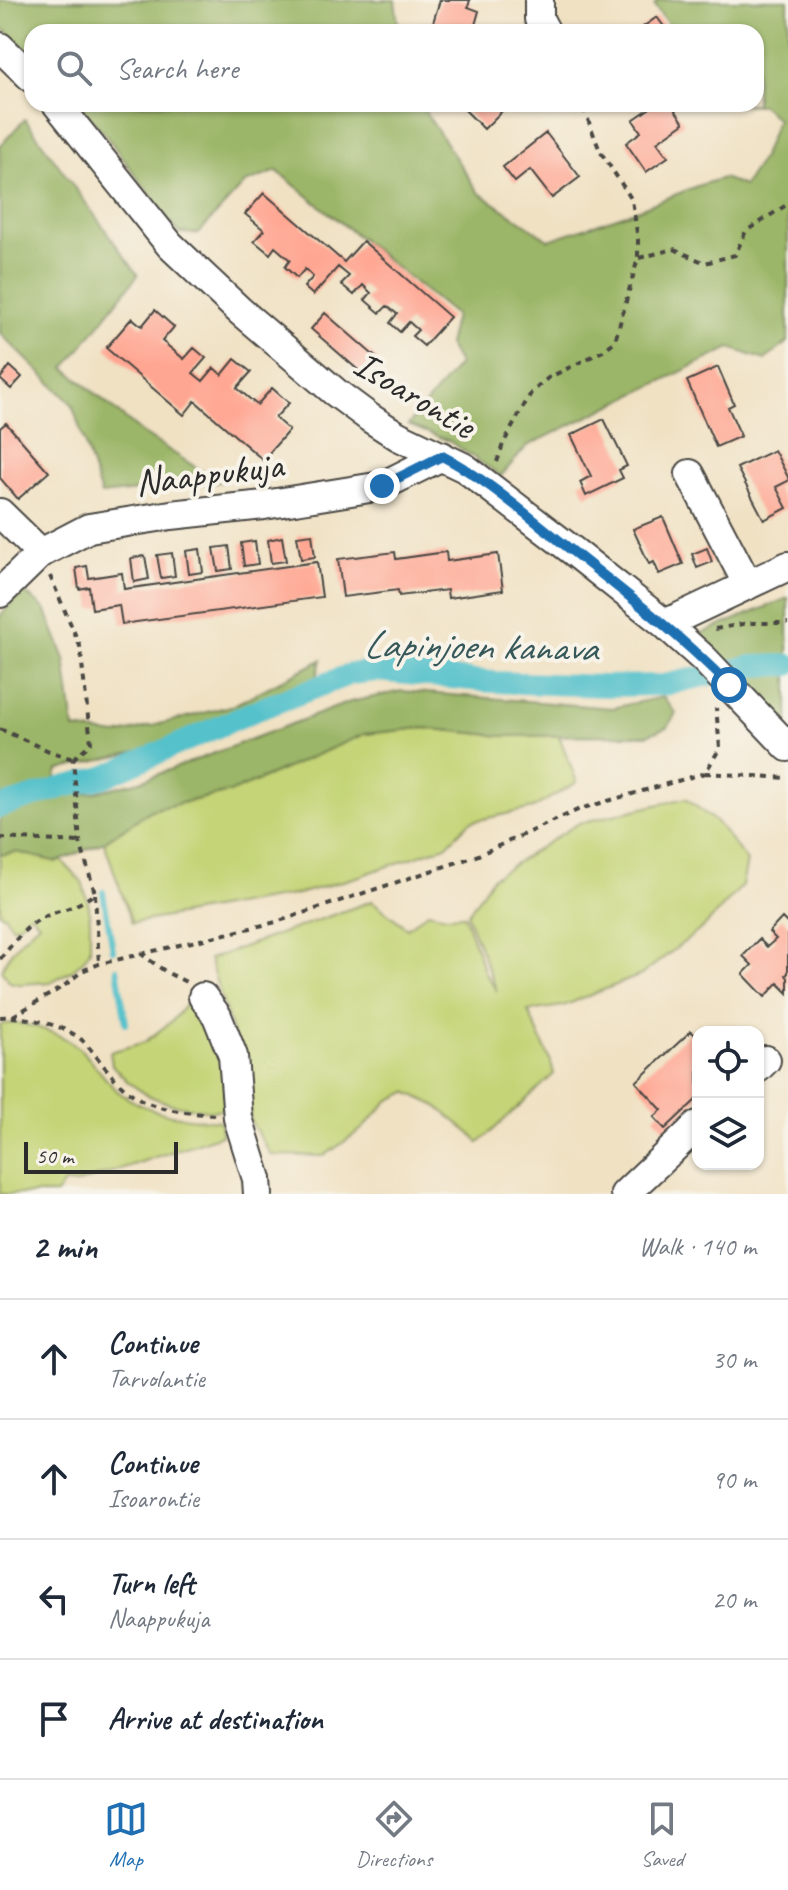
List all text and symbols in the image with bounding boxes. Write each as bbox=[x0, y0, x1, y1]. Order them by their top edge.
search box bbox=[24, 24, 764, 112]
icon: search bbox=[52, 46, 96, 90]
text: Search here bbox=[116, 49, 238, 87]
street label: Isoarontie bbox=[346, 340, 486, 450]
street label: Naappukuja bbox=[133, 441, 288, 506]
route end bbox=[364, 468, 400, 504]
water label: Lapinjoen kanava bbox=[363, 619, 601, 673]
route start bbox=[711, 667, 747, 703]
map controls bbox=[692, 1026, 764, 1170]
button: locate bbox=[692, 1026, 764, 1098]
button: layers bbox=[692, 1098, 764, 1170]
scale bar bbox=[24, 1138, 178, 1174]
text: 50 m bbox=[36, 1142, 73, 1170]
text: 2 min bbox=[32, 1225, 97, 1268]
text: Walk · 140 m bbox=[639, 1230, 756, 1263]
text: Continue bbox=[108, 1324, 198, 1362]
icon: ahead bbox=[32, 1337, 76, 1381]
text: 30 m bbox=[712, 1343, 756, 1376]
text: Tarvolantie bbox=[108, 1362, 205, 1395]
text: Continue bbox=[108, 1444, 198, 1482]
icon: ahead bbox=[32, 1457, 76, 1501]
text: 90 m bbox=[712, 1463, 756, 1496]
text: Isoarontie bbox=[108, 1482, 199, 1515]
text: Turn left bbox=[108, 1564, 195, 1602]
icon: left bbox=[32, 1577, 76, 1621]
text: 20 m bbox=[712, 1583, 756, 1616]
text: Naappukuja bbox=[108, 1602, 209, 1635]
icon: arrive bbox=[32, 1697, 76, 1741]
text: Arrive at destination bbox=[108, 1700, 323, 1738]
tab: Map bbox=[104, 1797, 148, 1873]
tab: Directions bbox=[356, 1797, 432, 1873]
tab: Saved bbox=[640, 1797, 684, 1873]

